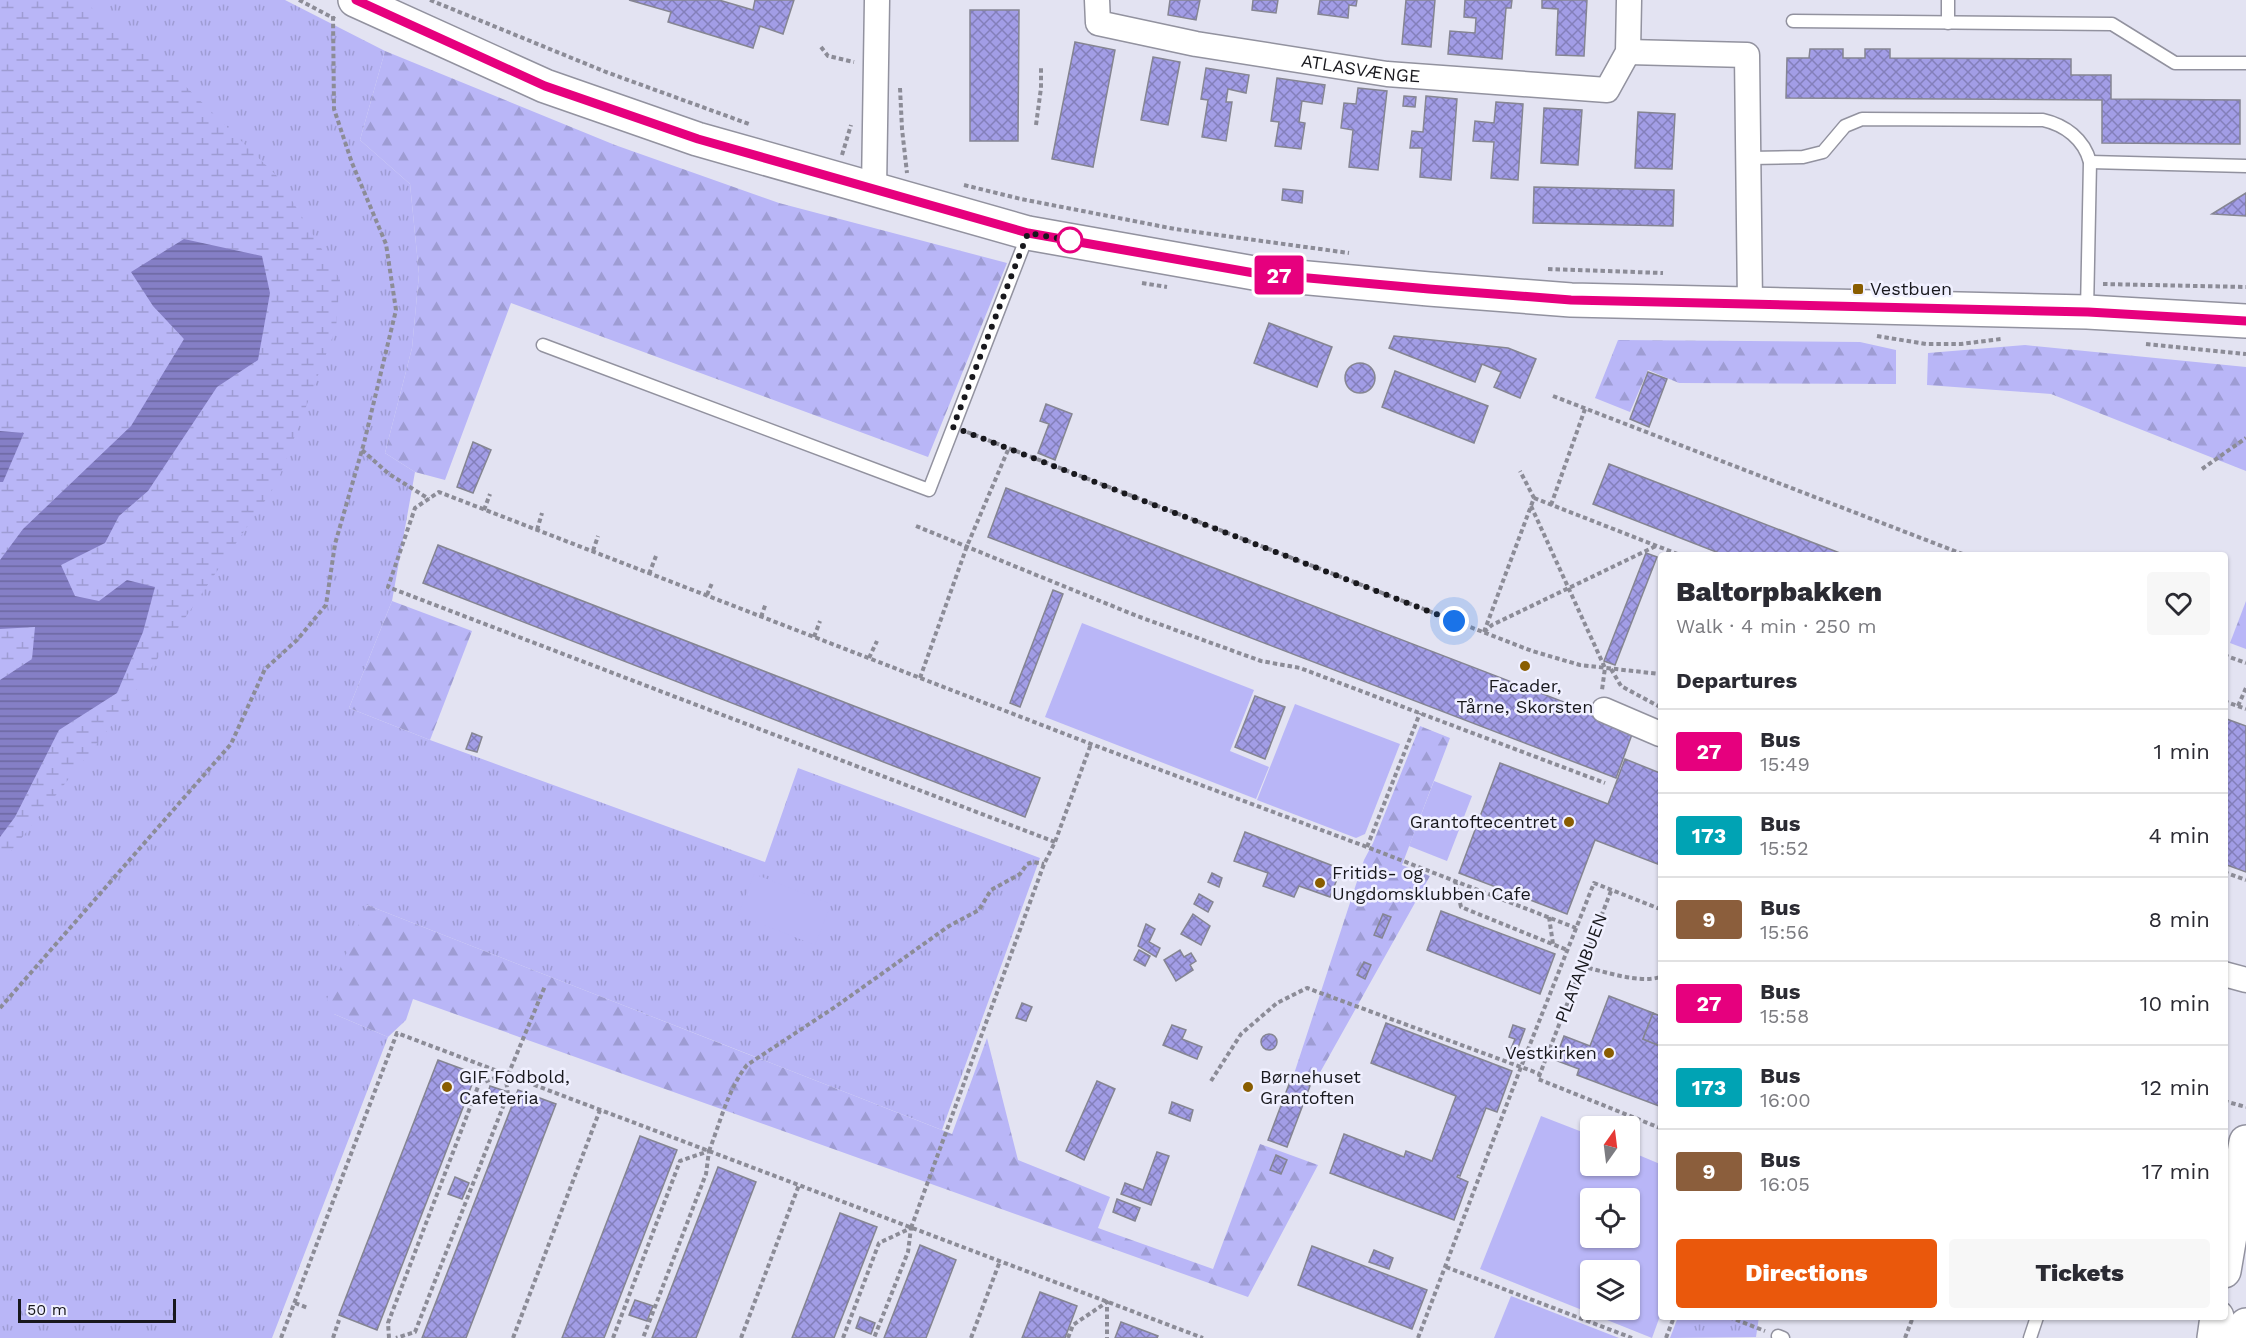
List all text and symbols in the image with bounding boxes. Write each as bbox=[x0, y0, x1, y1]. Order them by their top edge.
street label: ATLASVÆNGE bbox=[1300, 50, 1421, 86]
unlabelled marker bbox=[1057, 227, 1083, 253]
line badge: 27 bbox=[1252, 256, 1306, 294]
text: 27 bbox=[1267, 263, 1291, 288]
place label: Vestbuen bbox=[1870, 278, 1952, 299]
marker: Vestbuen bbox=[1851, 282, 1865, 296]
button: heart bbox=[2147, 572, 2210, 635]
text: Baltorpbakken bbox=[1676, 575, 1882, 608]
your location bbox=[1439, 606, 1469, 636]
text: Walk · 4 min · 250 m bbox=[1676, 614, 1877, 638]
marker: Facader, Tårne, Skorsten bbox=[1518, 659, 1532, 673]
text: Departures bbox=[1676, 668, 1797, 693]
place label: Facader, Tårne, Skorsten bbox=[1457, 675, 1593, 717]
text: Bus bbox=[1760, 727, 1800, 752]
text: 27 bbox=[1697, 739, 1721, 764]
text: 1 min bbox=[2153, 739, 2210, 764]
text: 15:49 bbox=[1760, 752, 1810, 776]
place label: Grantoftecentret bbox=[1410, 811, 1557, 832]
text: Bus bbox=[1760, 811, 1800, 836]
marker: Grantoftecentret bbox=[1562, 815, 1576, 829]
text: 173 bbox=[1692, 823, 1726, 848]
text: 4 min bbox=[2149, 823, 2210, 848]
text: 15:52 bbox=[1760, 836, 1809, 860]
place label: Fritids- og Ungdomsklubben Cafe bbox=[1332, 862, 1531, 904]
marker: Fritids- og Ungdomsklubben Cafe bbox=[1313, 876, 1327, 890]
text: Bus bbox=[1760, 895, 1800, 920]
text: 9 bbox=[1703, 907, 1715, 932]
text: 8 min bbox=[2149, 907, 2210, 932]
street label: PLATANBUEN bbox=[1550, 910, 1611, 1026]
text: 15:56 bbox=[1760, 920, 1809, 944]
text: Bus bbox=[1760, 979, 1800, 1004]
text: 27 bbox=[1697, 991, 1721, 1016]
text: 10 min bbox=[2140, 991, 2210, 1016]
text: 15:58 bbox=[1760, 1004, 1809, 1028]
place label: Vestkirken bbox=[1505, 1042, 1597, 1063]
marker: Vestkirken bbox=[1602, 1046, 1616, 1060]
text: Bus bbox=[1760, 1063, 1800, 1088]
place label: GIF Fodbold, Cafeteria bbox=[459, 1066, 570, 1108]
place label: Børnehuset Grantoften bbox=[1260, 1066, 1361, 1108]
text: 173 bbox=[1692, 1075, 1726, 1100]
text: 12 min bbox=[2141, 1075, 2210, 1100]
marker: GIF Fodbold, Cafeteria bbox=[440, 1080, 454, 1094]
marker: Børnehuset Grantoften bbox=[1241, 1080, 1255, 1094]
text: 16:00 bbox=[1760, 1088, 1811, 1112]
north arrow bbox=[1580, 1116, 1640, 1176]
map controls bbox=[1580, 1116, 1640, 1320]
text: Bus bbox=[1760, 1147, 1800, 1172]
text: 9 bbox=[1703, 1159, 1715, 1184]
text: 17 min bbox=[2142, 1159, 2210, 1184]
text: 16:05 bbox=[1760, 1172, 1810, 1196]
button: locate bbox=[1580, 1188, 1640, 1248]
button: Directions bbox=[1676, 1239, 1937, 1308]
button: Tickets bbox=[1949, 1239, 2210, 1308]
button: layers bbox=[1580, 1260, 1640, 1320]
scale bar bbox=[18, 1296, 176, 1324]
text: 50 m bbox=[27, 1300, 67, 1319]

